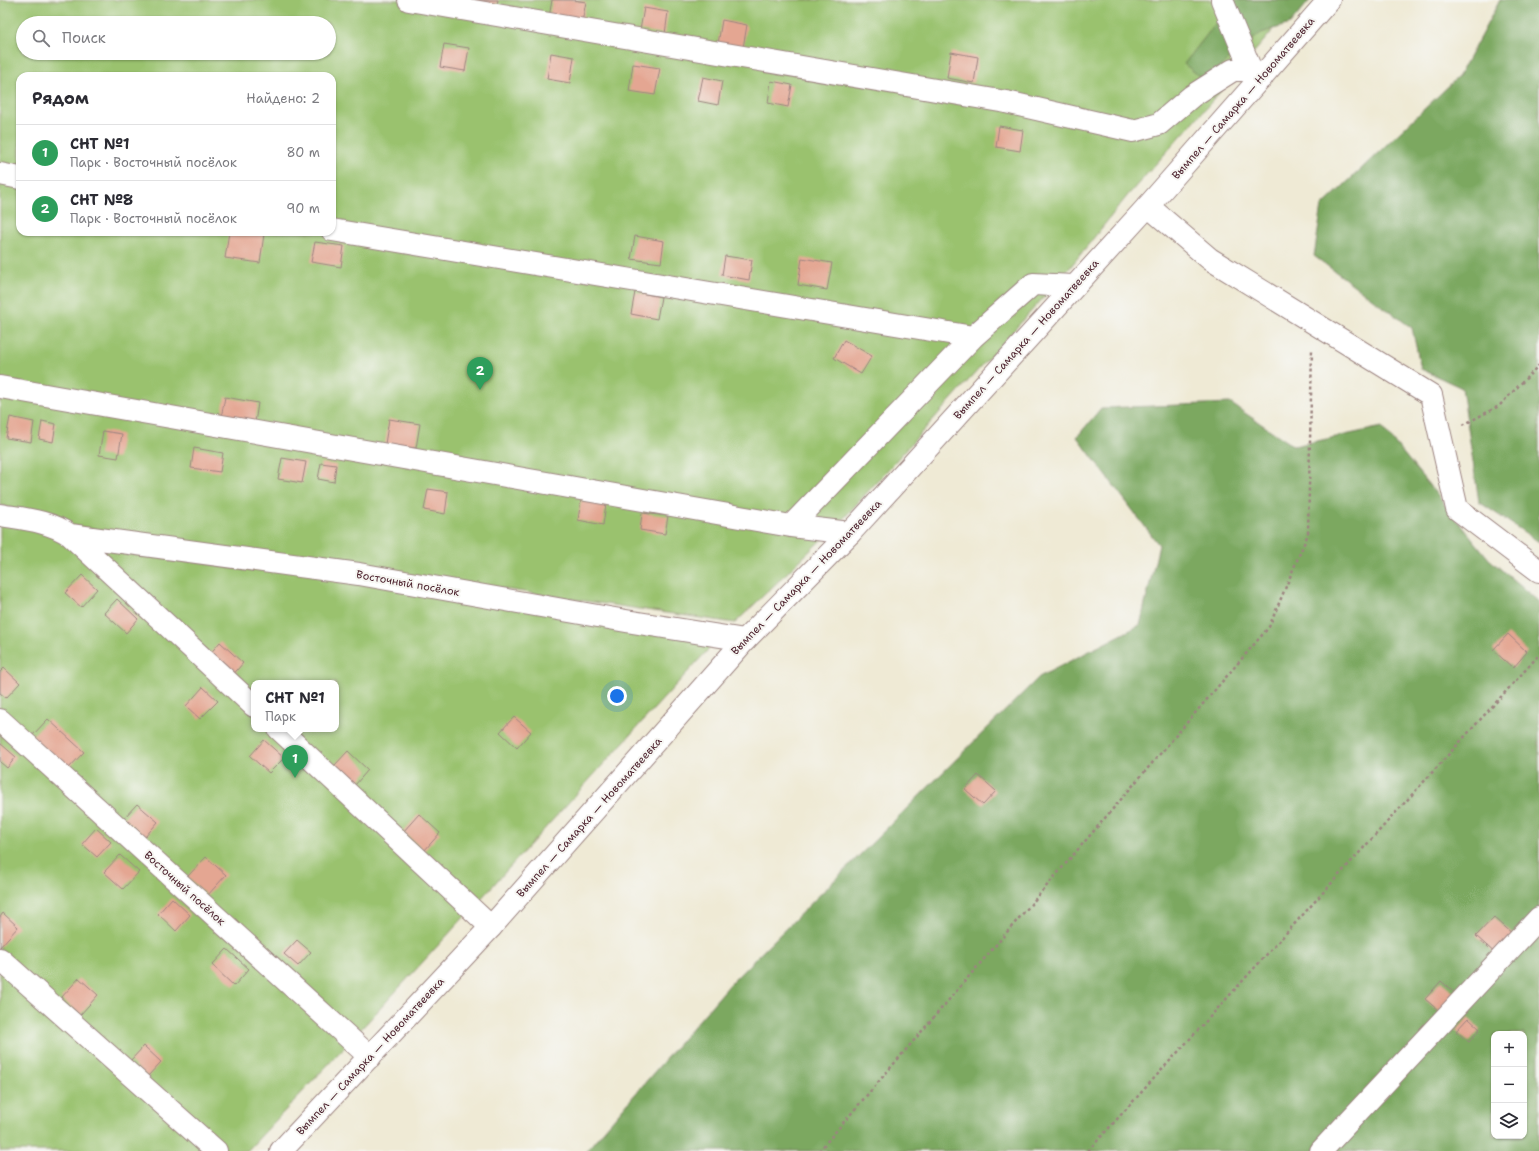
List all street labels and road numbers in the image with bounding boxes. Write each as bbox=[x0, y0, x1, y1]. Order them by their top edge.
street label: Вымпел — Самарка — Новоматвеевка bbox=[1169, 14, 1318, 183]
street label: Вымпел — Самарка — Новоматвеевка bbox=[950, 256, 1102, 423]
street label: Вымпел — Самарка — Новоматвеевка bbox=[728, 496, 885, 658]
street label: Восточный посёлок bbox=[355, 567, 461, 600]
street label: Вымпел — Самарка — Новоматвеевка bbox=[513, 734, 665, 901]
street label: Восточный посёлок bbox=[141, 848, 229, 929]
street label: Вымпел — Самарка — Новоматвеевка bbox=[293, 974, 448, 1138]

